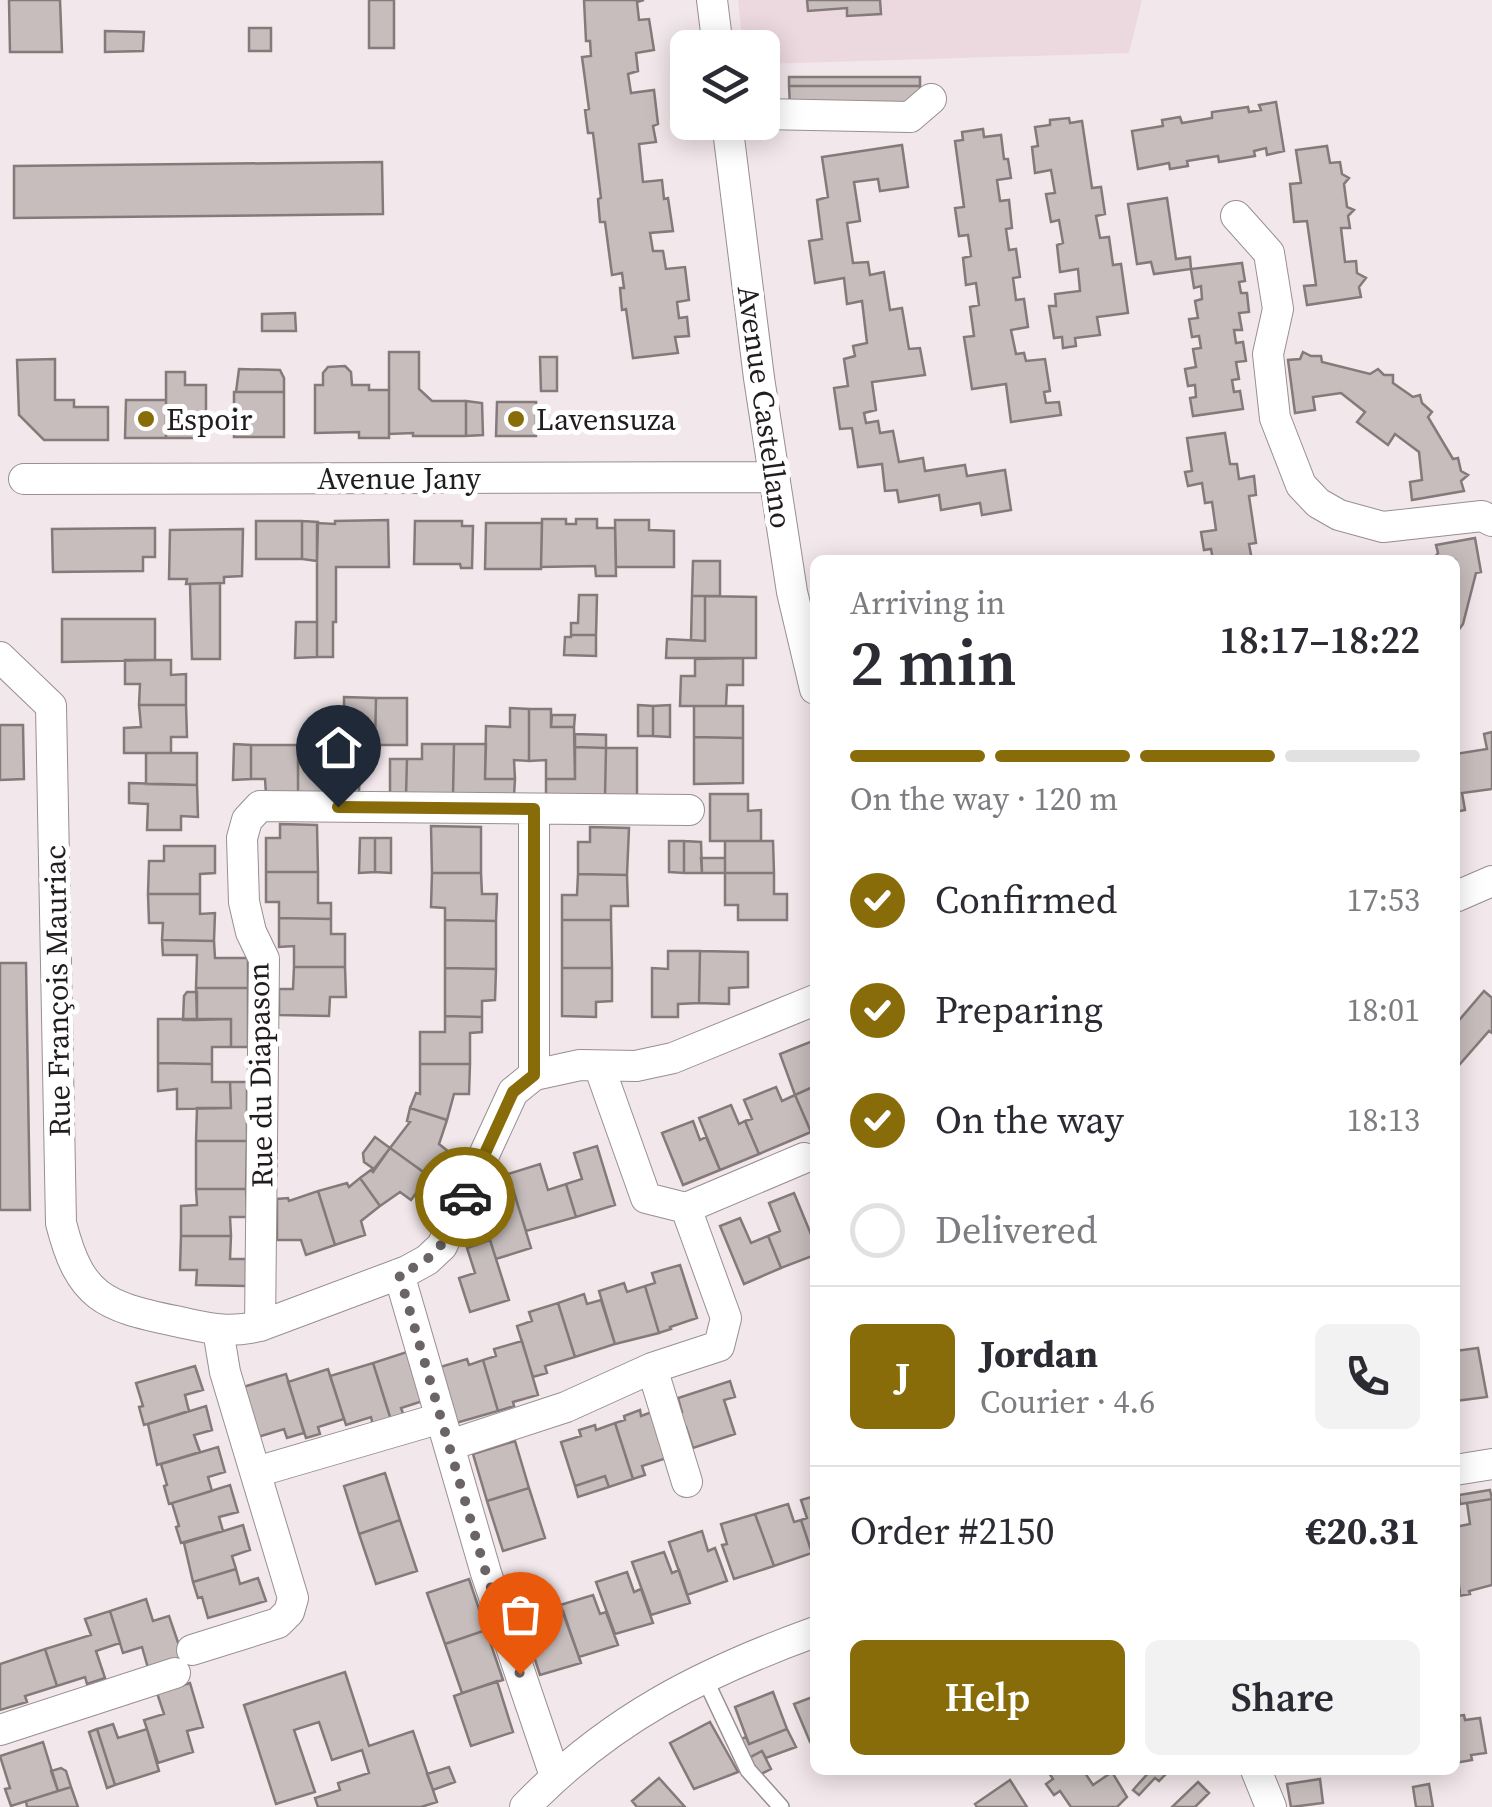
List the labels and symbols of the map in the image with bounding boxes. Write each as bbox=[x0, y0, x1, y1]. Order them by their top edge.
street label: Avenue Castellano bbox=[728, 283, 802, 531]
place label: Espoir bbox=[166, 399, 253, 440]
place label: Lavensuza bbox=[536, 399, 677, 440]
marker: Espoir bbox=[135, 408, 157, 430]
marker: Lavensuza bbox=[505, 408, 527, 430]
street label: Avenue Jany bbox=[317, 458, 481, 499]
pin bbox=[296, 705, 381, 808]
street label: Rue François Mauriac bbox=[34, 845, 80, 1137]
street label: Rue du Diapason bbox=[238, 962, 282, 1188]
courier bbox=[415, 1147, 515, 1247]
pin bbox=[478, 1572, 563, 1675]

